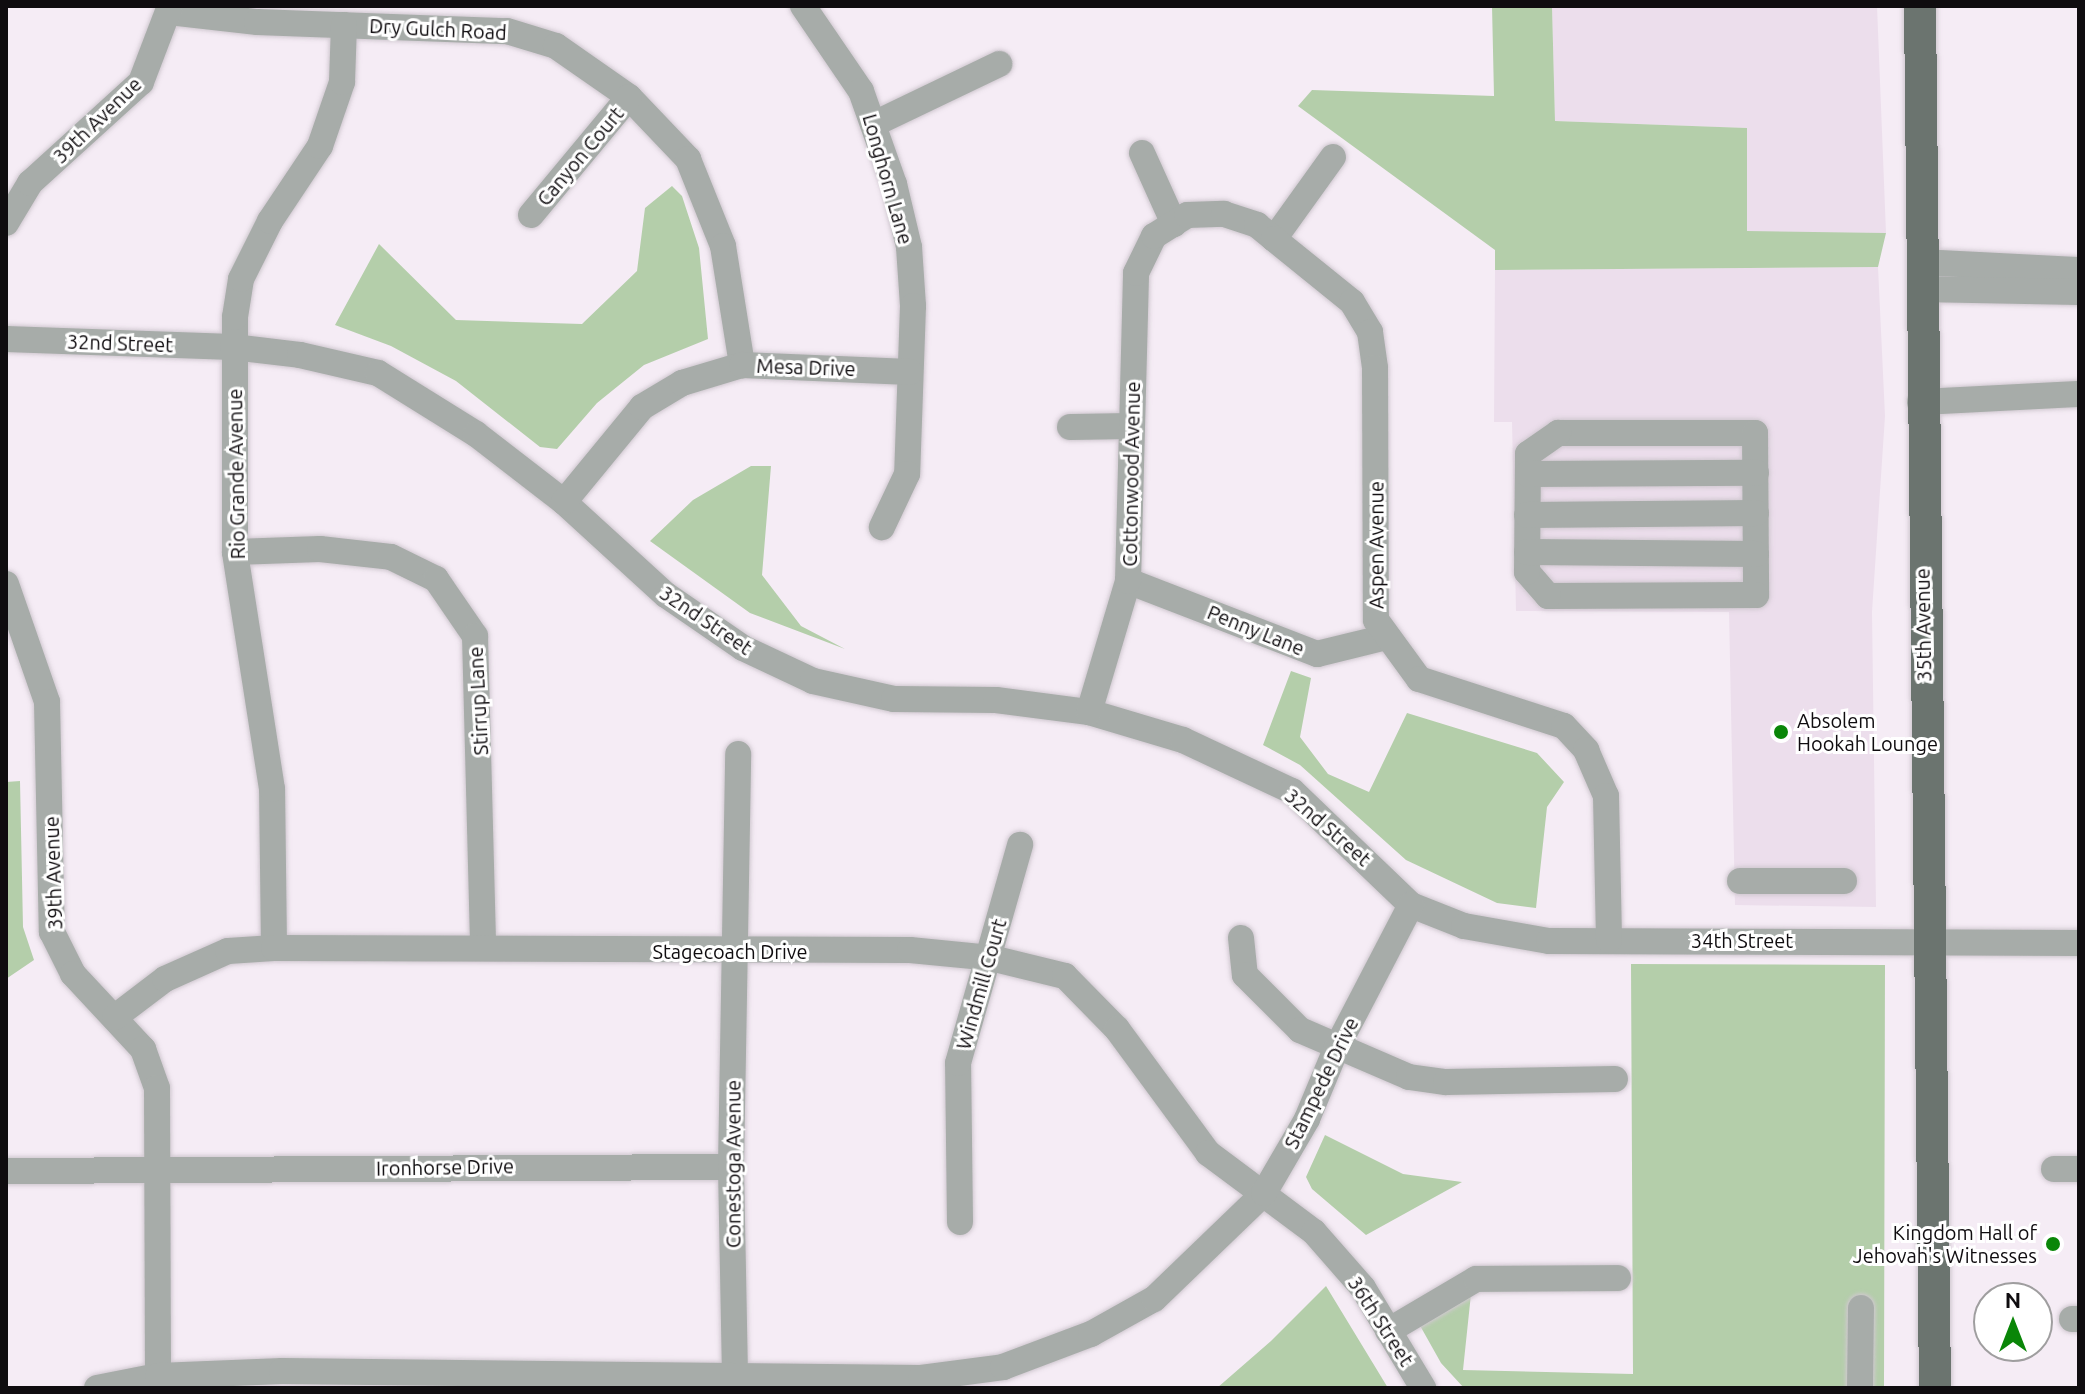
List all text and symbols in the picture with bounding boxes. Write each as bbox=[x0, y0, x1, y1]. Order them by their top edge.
street label: Dry Gulch Road bbox=[369, 13, 507, 45]
street label: 39th Avenue bbox=[48, 72, 146, 168]
street label: Canyon Court bbox=[532, 102, 628, 210]
street label: Longhorn Lane bbox=[858, 111, 918, 247]
street label: 32nd Street bbox=[67, 329, 173, 357]
street label: Mesa Drive bbox=[756, 353, 856, 381]
street label: Cottonwood Avenue bbox=[1117, 381, 1145, 567]
street label: Rio Grande Avenue bbox=[223, 388, 249, 560]
street label: Aspen Avenue bbox=[1364, 481, 1388, 609]
street label: 35th Avenue bbox=[1910, 568, 1936, 682]
street label: 32nd Street bbox=[655, 580, 757, 660]
street label: Penny Lane bbox=[1204, 600, 1308, 660]
street label: Stirrup Lane bbox=[463, 646, 493, 756]
place label: Absolem Hookah Lounge bbox=[1797, 708, 1938, 755]
marker: Absolem Hookah Lounge bbox=[1772, 723, 1790, 741]
street label: 32nd Street bbox=[1280, 783, 1376, 871]
street label: 39th Avenue bbox=[39, 816, 67, 930]
street label: Windmill Court bbox=[951, 916, 1011, 1052]
street label: 34th Street bbox=[1691, 928, 1793, 952]
street label: Stagecoach Drive bbox=[653, 939, 807, 963]
street label: Stampede Drive bbox=[1279, 1013, 1363, 1153]
street label: Conestoga Avenue bbox=[721, 1080, 745, 1248]
street label: Ironhorse Drive bbox=[376, 1154, 514, 1180]
place label: Kingdom Hall of Jehovah's Witnesses bbox=[1853, 1220, 2037, 1267]
marker: Kingdom Hall of Jehovah's Witnesses bbox=[2044, 1235, 2062, 1253]
street label: 36th Street bbox=[1343, 1272, 1419, 1370]
north arrow bbox=[1973, 1282, 2053, 1362]
text: N bbox=[2005, 1287, 2021, 1312]

